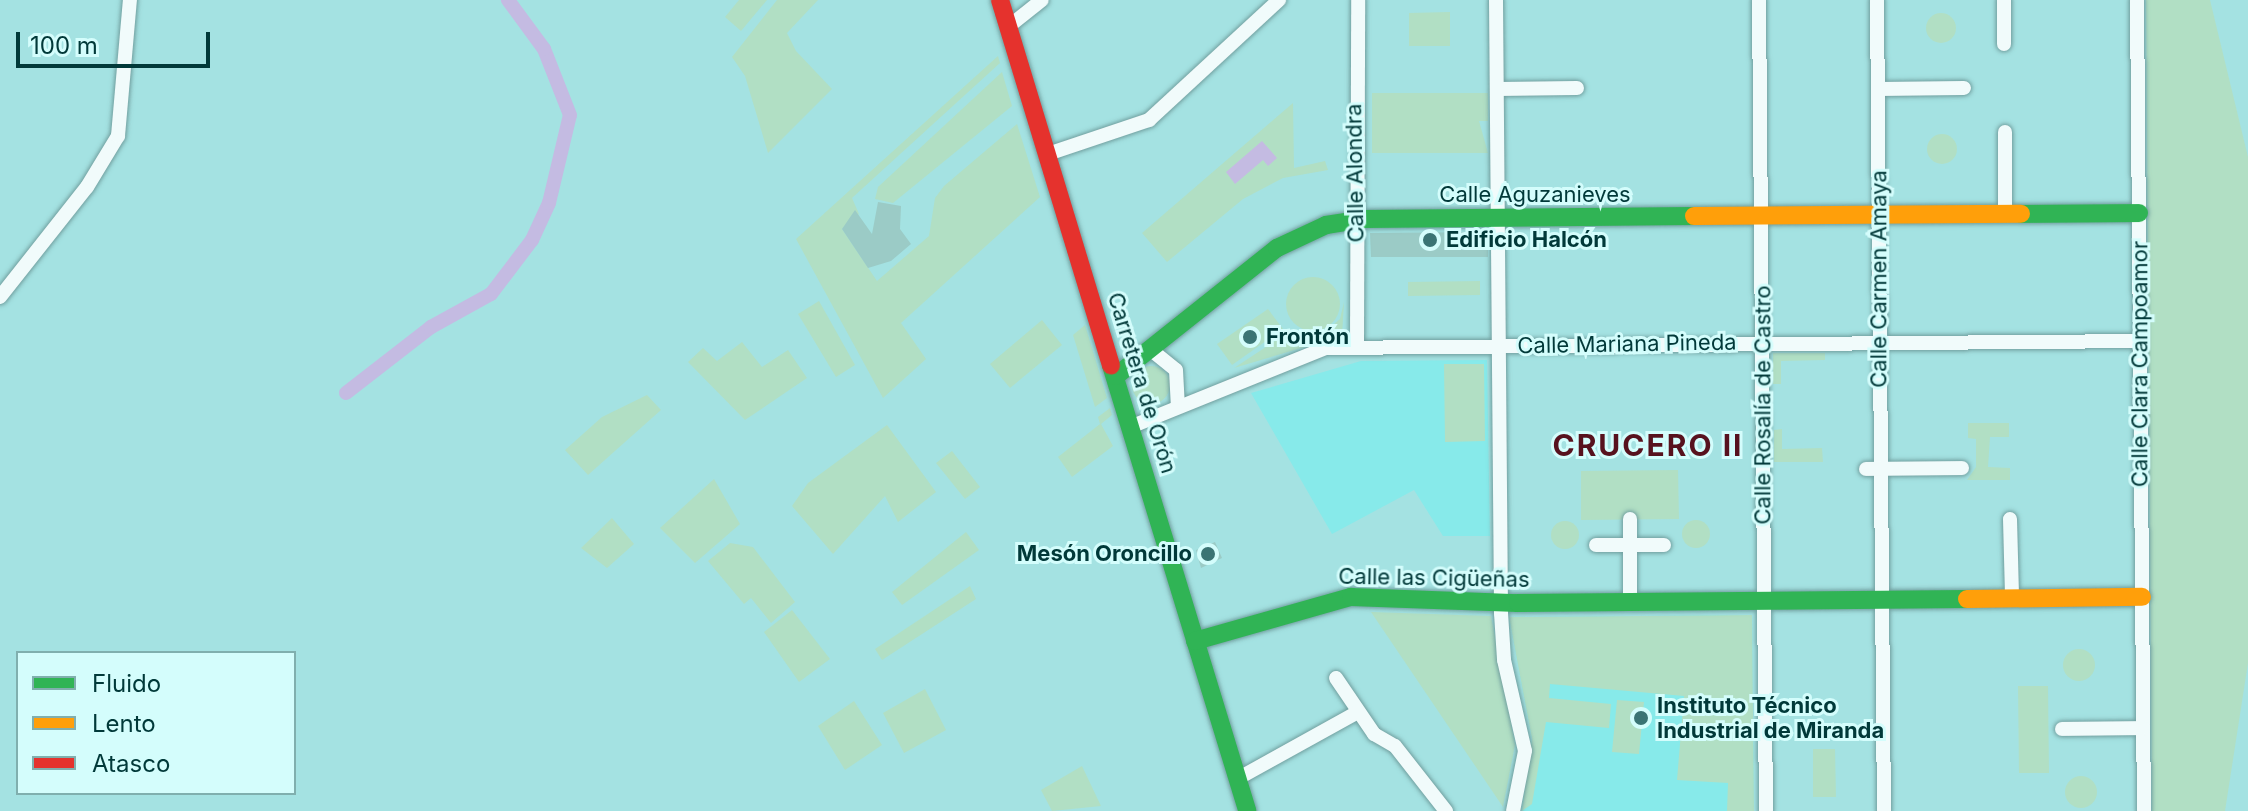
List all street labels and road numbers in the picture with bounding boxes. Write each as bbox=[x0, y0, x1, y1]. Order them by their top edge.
street label: Calle Alondra bbox=[1341, 103, 1369, 243]
street label: Calle Carmen Amaya bbox=[1866, 170, 1892, 388]
street label: Calle Aguzanieves bbox=[1439, 182, 1631, 208]
street label: Calle Clara Campoamor bbox=[2127, 241, 2153, 487]
street label: Calle Rosalía de Castro bbox=[1750, 285, 1776, 525]
street label: Carretera de Orón bbox=[1102, 289, 1182, 477]
street label: Calle Mariana Pineda bbox=[1517, 329, 1737, 359]
street label: Calle las Cigüeñas bbox=[1338, 563, 1530, 593]

